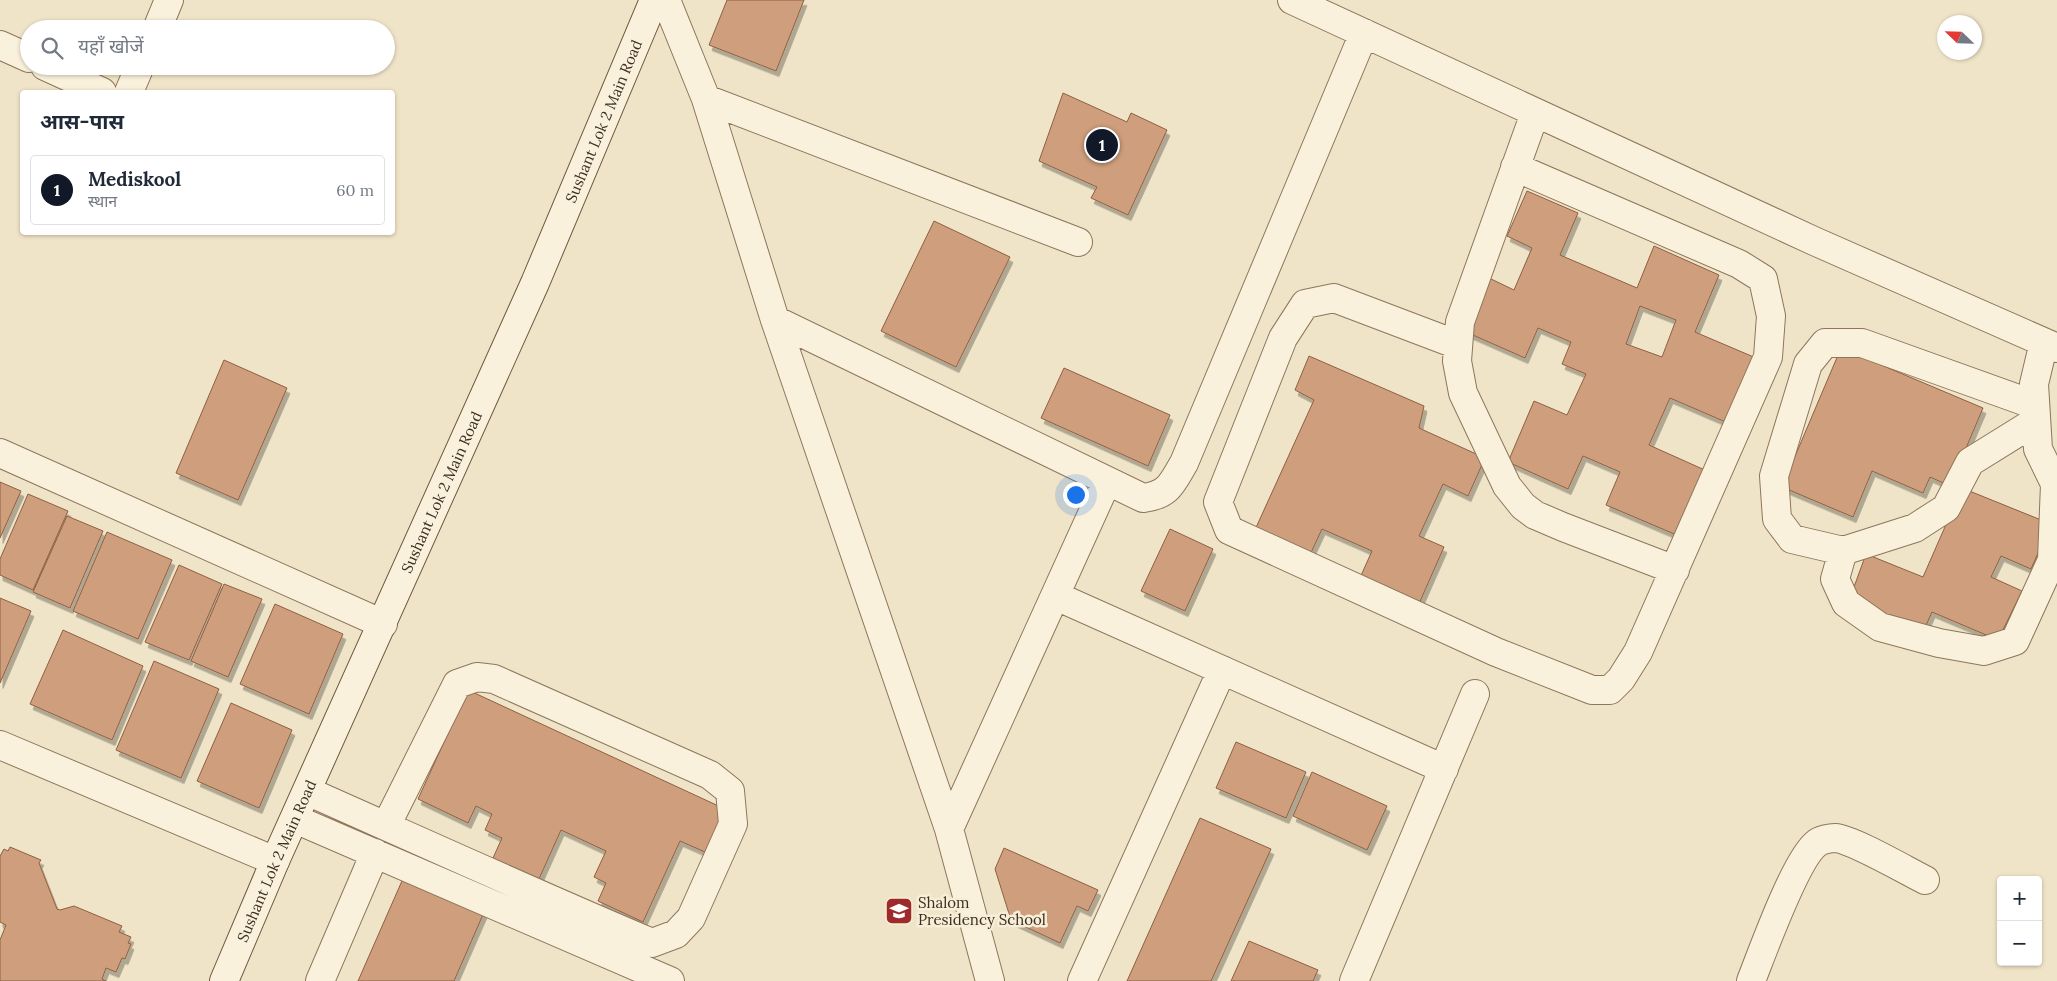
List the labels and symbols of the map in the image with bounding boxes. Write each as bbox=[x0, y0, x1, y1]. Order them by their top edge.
north arrow bbox=[1937, 15, 1982, 60]
street label: Sushant Lok 2 Main Road bbox=[560, 37, 646, 205]
pin: 1 bbox=[1086, 126, 1118, 164]
street label: Sushant Lok 2 Main Road bbox=[396, 408, 486, 576]
your location bbox=[1063, 482, 1089, 508]
street label: Sushant Lok 2 Main Road bbox=[232, 777, 320, 945]
place label: Shalom Presidency School bbox=[918, 893, 1046, 929]
school or university icon: Shalom Presidency School bbox=[884, 896, 914, 926]

